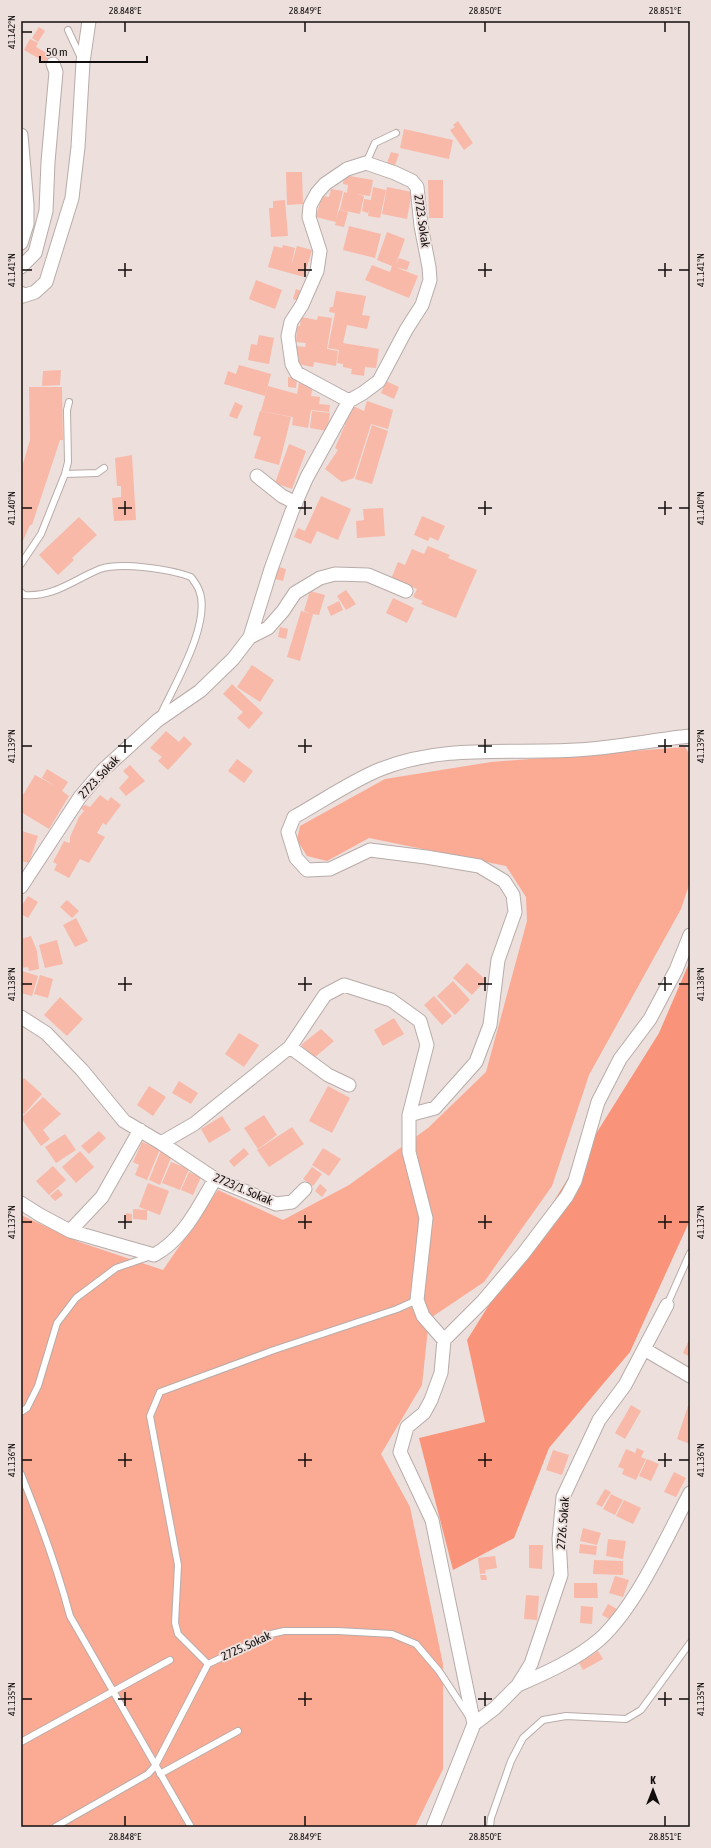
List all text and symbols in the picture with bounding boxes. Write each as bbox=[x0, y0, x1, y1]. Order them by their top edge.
text: 28.848°E bbox=[109, 5, 142, 16]
text: 28.849°E bbox=[289, 5, 322, 16]
text: 28.850°E bbox=[469, 5, 502, 16]
text: 28.851°E bbox=[649, 5, 682, 16]
text: 41.142°N bbox=[6, 15, 17, 49]
scale bar bbox=[40, 38, 147, 64]
text: 50 m bbox=[46, 45, 68, 59]
street label: 2723. Sokak bbox=[411, 194, 433, 249]
text: 41.141°N bbox=[6, 253, 17, 287]
text: 41.141°N bbox=[695, 253, 706, 287]
text: 41.140°N bbox=[6, 491, 17, 525]
text: 41.140°N bbox=[695, 491, 706, 525]
text: 41.139°N bbox=[6, 729, 17, 763]
text: 41.139°N bbox=[695, 729, 706, 763]
street label: 2723. Sokak bbox=[76, 752, 123, 801]
text: 41.138°N bbox=[6, 967, 17, 1001]
text: 41.138°N bbox=[695, 967, 706, 1001]
street label: 2723/1. Sokak bbox=[211, 1170, 275, 1208]
text: 41.137°N bbox=[6, 1205, 17, 1239]
text: 41.137°N bbox=[695, 1205, 706, 1239]
text: 41.136°N bbox=[6, 1443, 17, 1477]
text: 41.136°N bbox=[695, 1443, 706, 1477]
street label: 2726. Sokak bbox=[554, 1495, 572, 1550]
street label: 2725. Sokak bbox=[219, 1628, 274, 1664]
text: 41.135°N bbox=[6, 1682, 17, 1716]
text: 41.135°N bbox=[695, 1682, 706, 1716]
north arrow bbox=[633, 1770, 673, 1810]
text: K bbox=[650, 1774, 656, 1786]
text: 28.848°E bbox=[109, 1831, 142, 1842]
text: 28.849°E bbox=[289, 1831, 322, 1842]
text: 28.850°E bbox=[469, 1831, 502, 1842]
text: 28.851°E bbox=[649, 1831, 682, 1842]

